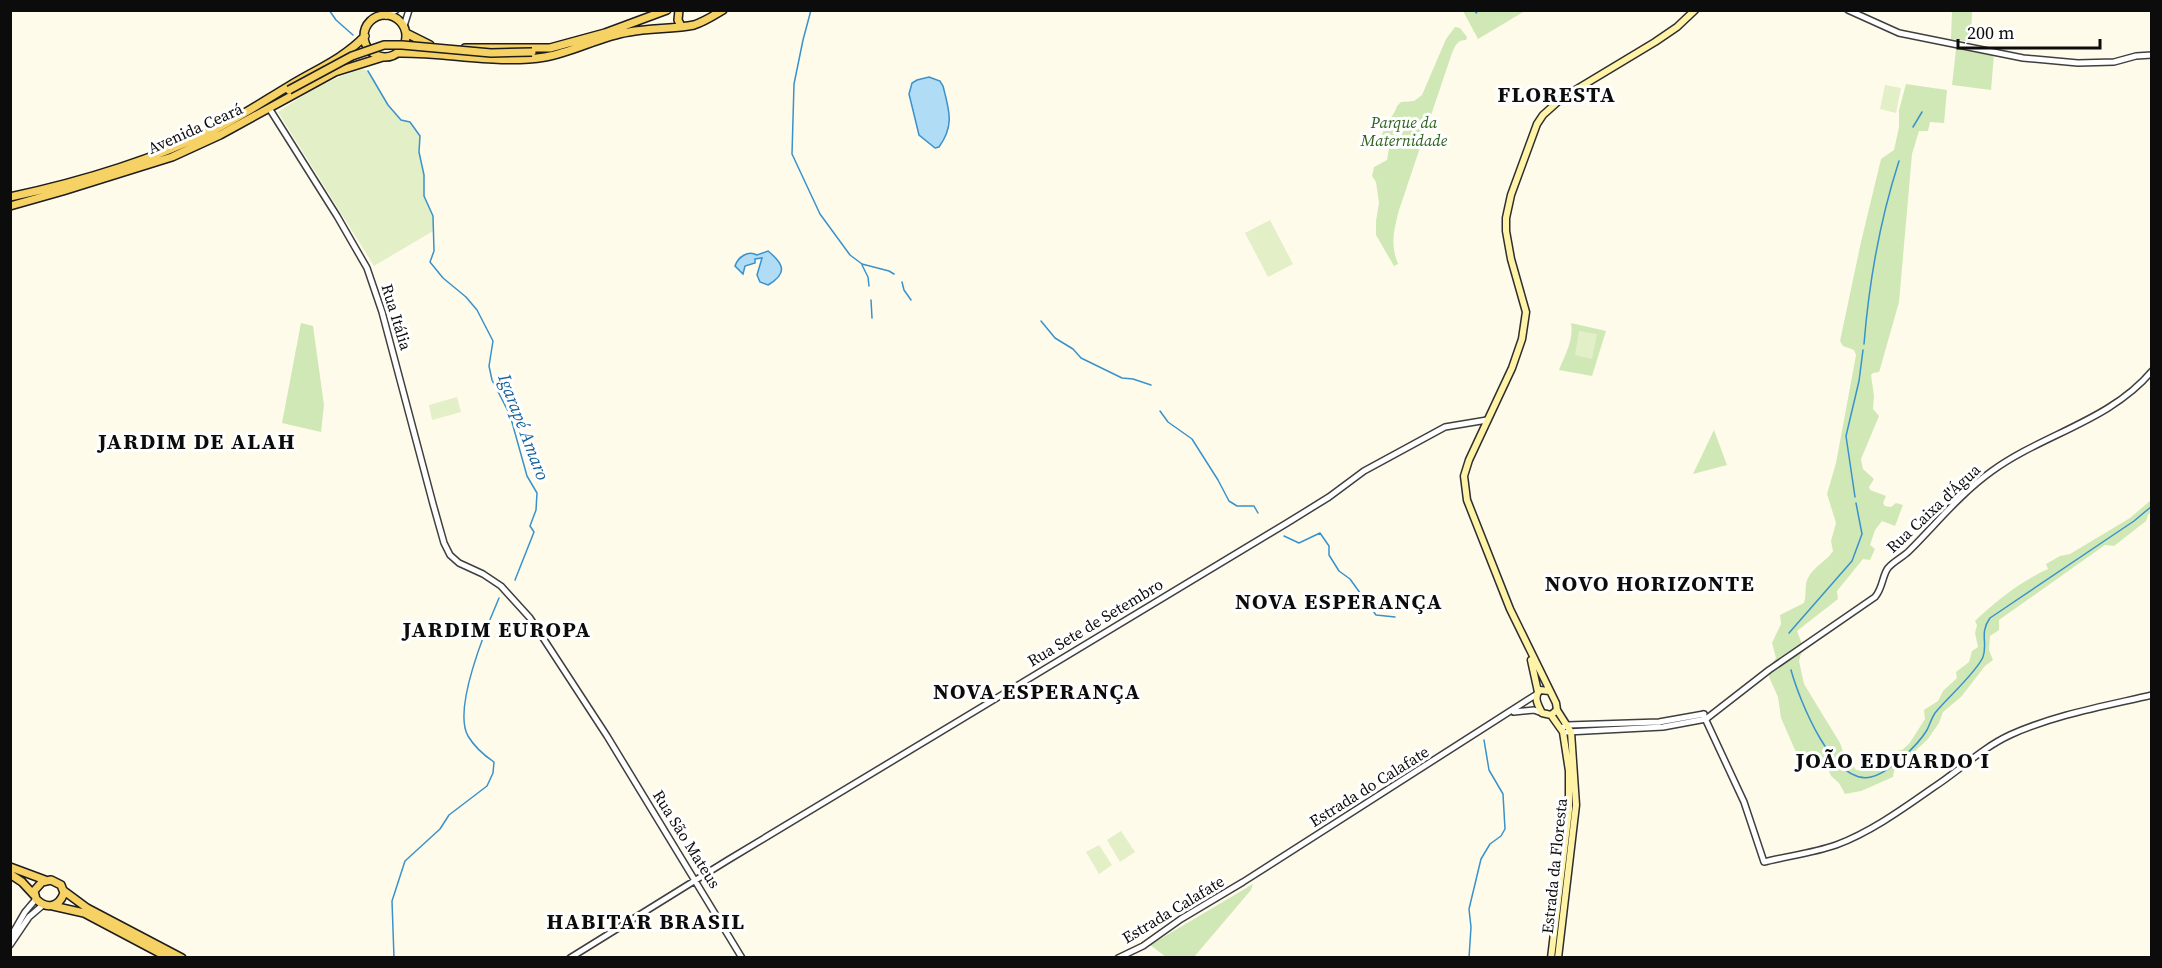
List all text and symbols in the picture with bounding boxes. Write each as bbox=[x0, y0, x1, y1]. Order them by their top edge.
scale bar bbox=[1958, 12, 2100, 50]
text: 200 m bbox=[1967, 20, 2014, 45]
district label: FLORESTA bbox=[1498, 79, 1616, 109]
street label: Avenida Ceará bbox=[144, 97, 247, 159]
park label: Parque da Maternidade bbox=[1360, 111, 1448, 151]
street label: Rua Itália bbox=[377, 281, 418, 354]
water label: Igarapé Amaro bbox=[492, 369, 556, 484]
district label: JARDIM DE ALAH bbox=[96, 426, 296, 456]
street label: Rua Caixa d'Água bbox=[1881, 458, 1985, 557]
district label: NOVO HORIZONTE bbox=[1545, 568, 1755, 598]
street label: Rua Sete de Setembro bbox=[1023, 573, 1167, 671]
district label: NOVA ESPERANÇA bbox=[1235, 586, 1443, 616]
district label: JARDIM EUROPA bbox=[400, 614, 592, 644]
district label: NOVA ESPERANÇA bbox=[933, 676, 1141, 706]
street label: Estrada do Calafate bbox=[1305, 740, 1433, 832]
district label: JOÃO EDUARDO I bbox=[1794, 745, 1990, 775]
street label: Rua São Mateus bbox=[648, 786, 726, 892]
street label: Estrada da Floresta bbox=[1536, 796, 1572, 935]
street label: Estrada Calafate bbox=[1118, 870, 1228, 948]
district label: HABITAR BRASIL bbox=[546, 906, 746, 936]

